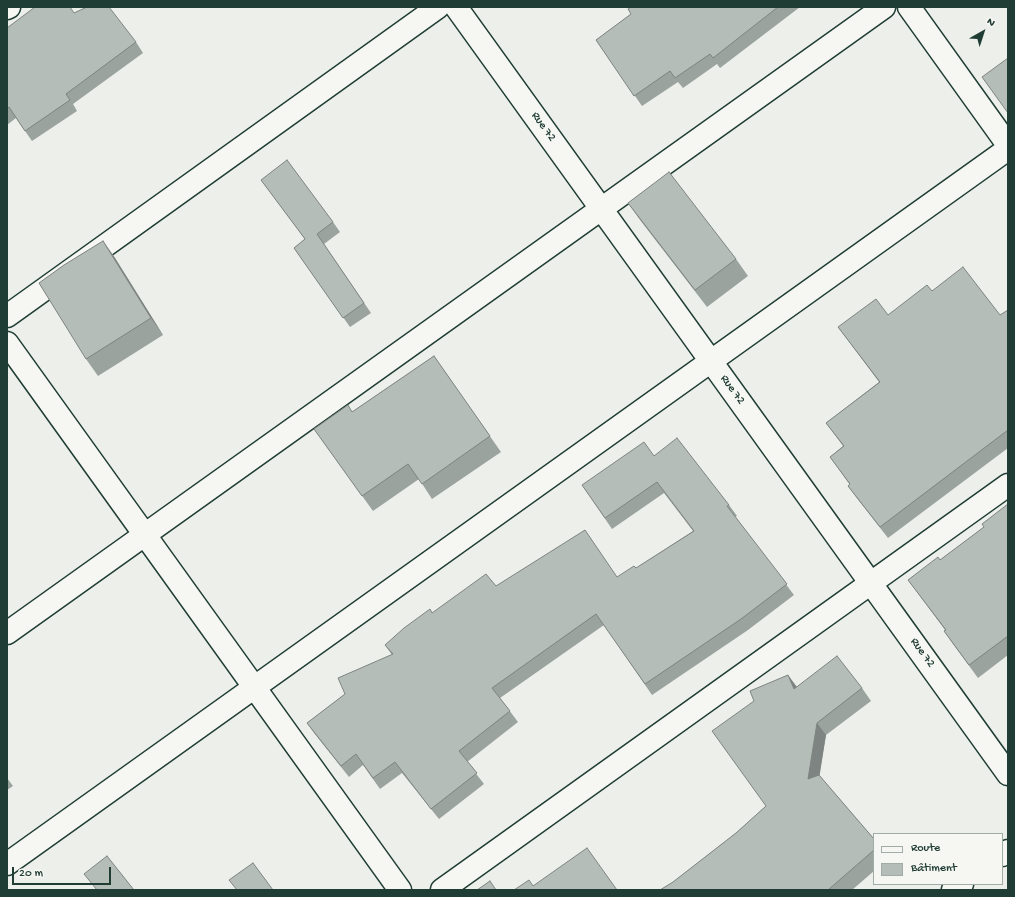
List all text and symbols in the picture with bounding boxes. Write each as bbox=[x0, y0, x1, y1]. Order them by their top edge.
north arrow bbox=[963, 12, 1003, 52]
text: N bbox=[984, 16, 997, 30]
street label: Rue 72 bbox=[527, 109, 559, 145]
street label: Rue 72 bbox=[716, 372, 748, 408]
street label: Rue 72 bbox=[906, 635, 938, 671]
legend bbox=[873, 833, 1003, 885]
text: Route bbox=[911, 842, 940, 856]
scale bar bbox=[14, 859, 113, 885]
text: Bâtiment bbox=[911, 862, 957, 876]
text: 20 m bbox=[19, 867, 43, 881]

